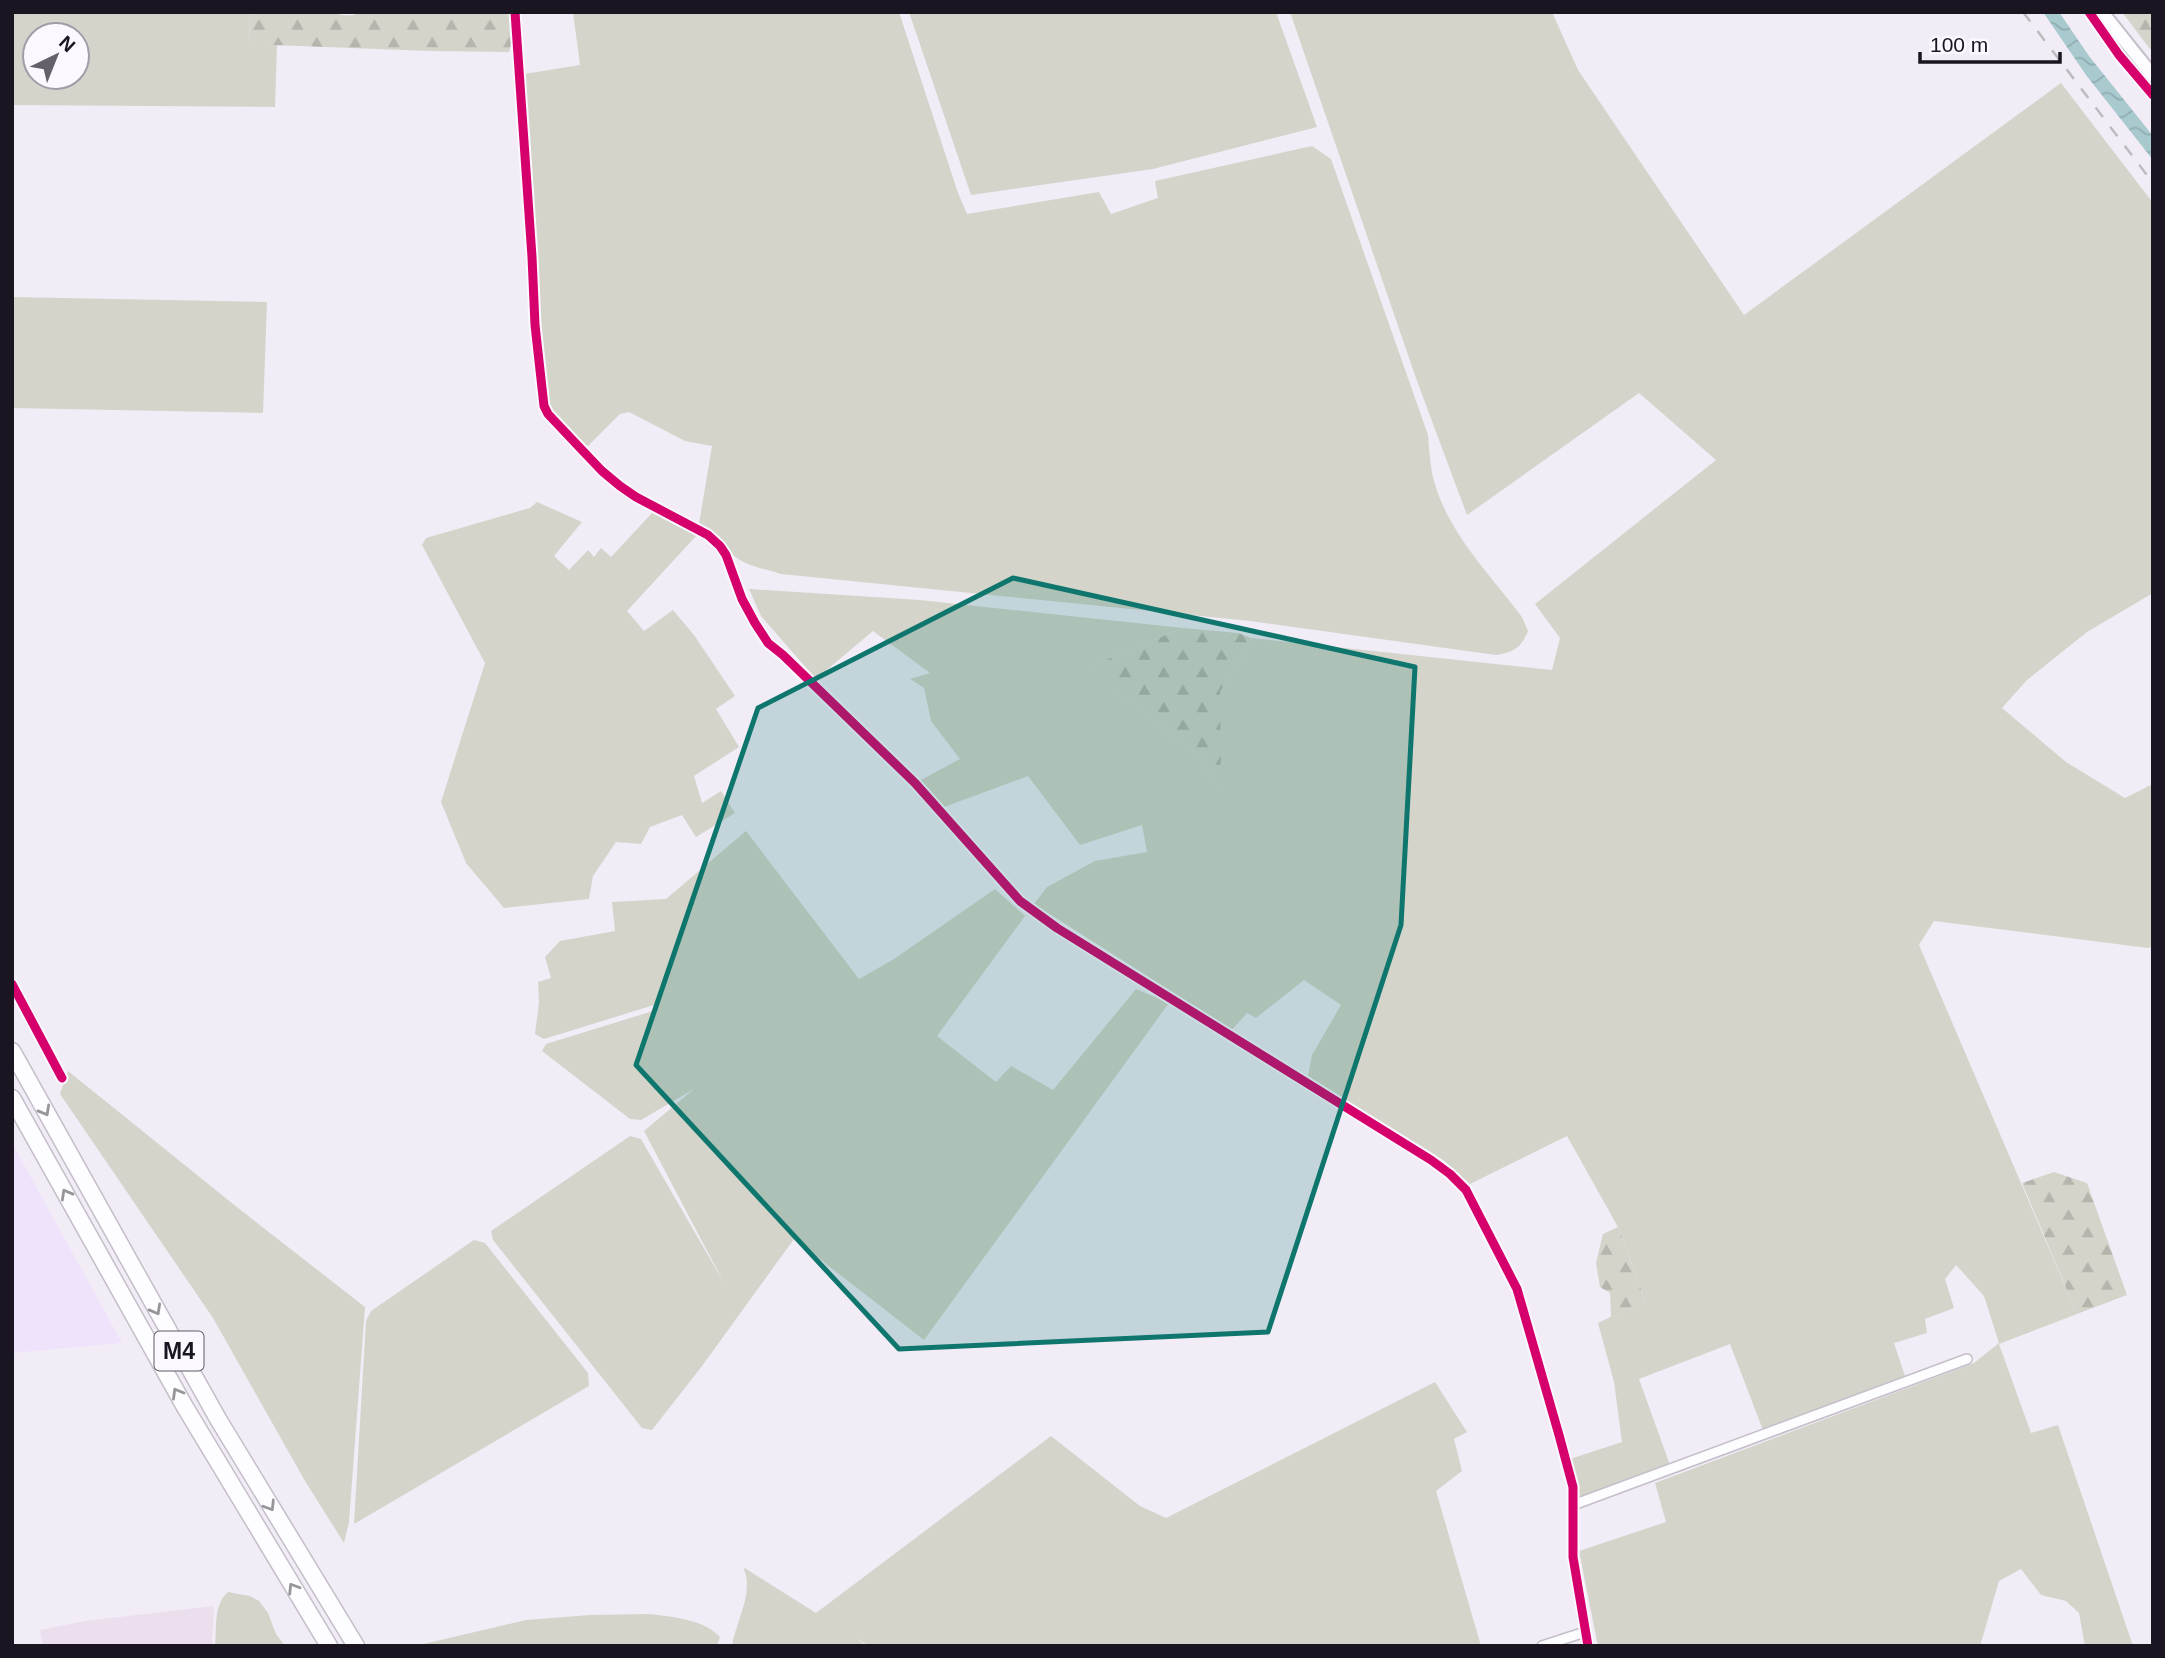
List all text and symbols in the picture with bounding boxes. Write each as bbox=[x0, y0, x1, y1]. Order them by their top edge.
north arrow bbox=[21, 21, 91, 91]
scale bar bbox=[1920, 21, 2060, 65]
text: N bbox=[55, 32, 79, 56]
text: 100 m bbox=[1930, 33, 1988, 56]
one-way arrow bbox=[37, 1104, 50, 1116]
one-way arrow bbox=[61, 1189, 74, 1201]
one-way arrow bbox=[148, 1302, 161, 1315]
road number: M4 bbox=[154, 1332, 204, 1370]
one-way arrow bbox=[172, 1387, 185, 1400]
one-way arrow bbox=[262, 1499, 275, 1512]
one-way arrow bbox=[288, 1583, 301, 1596]

